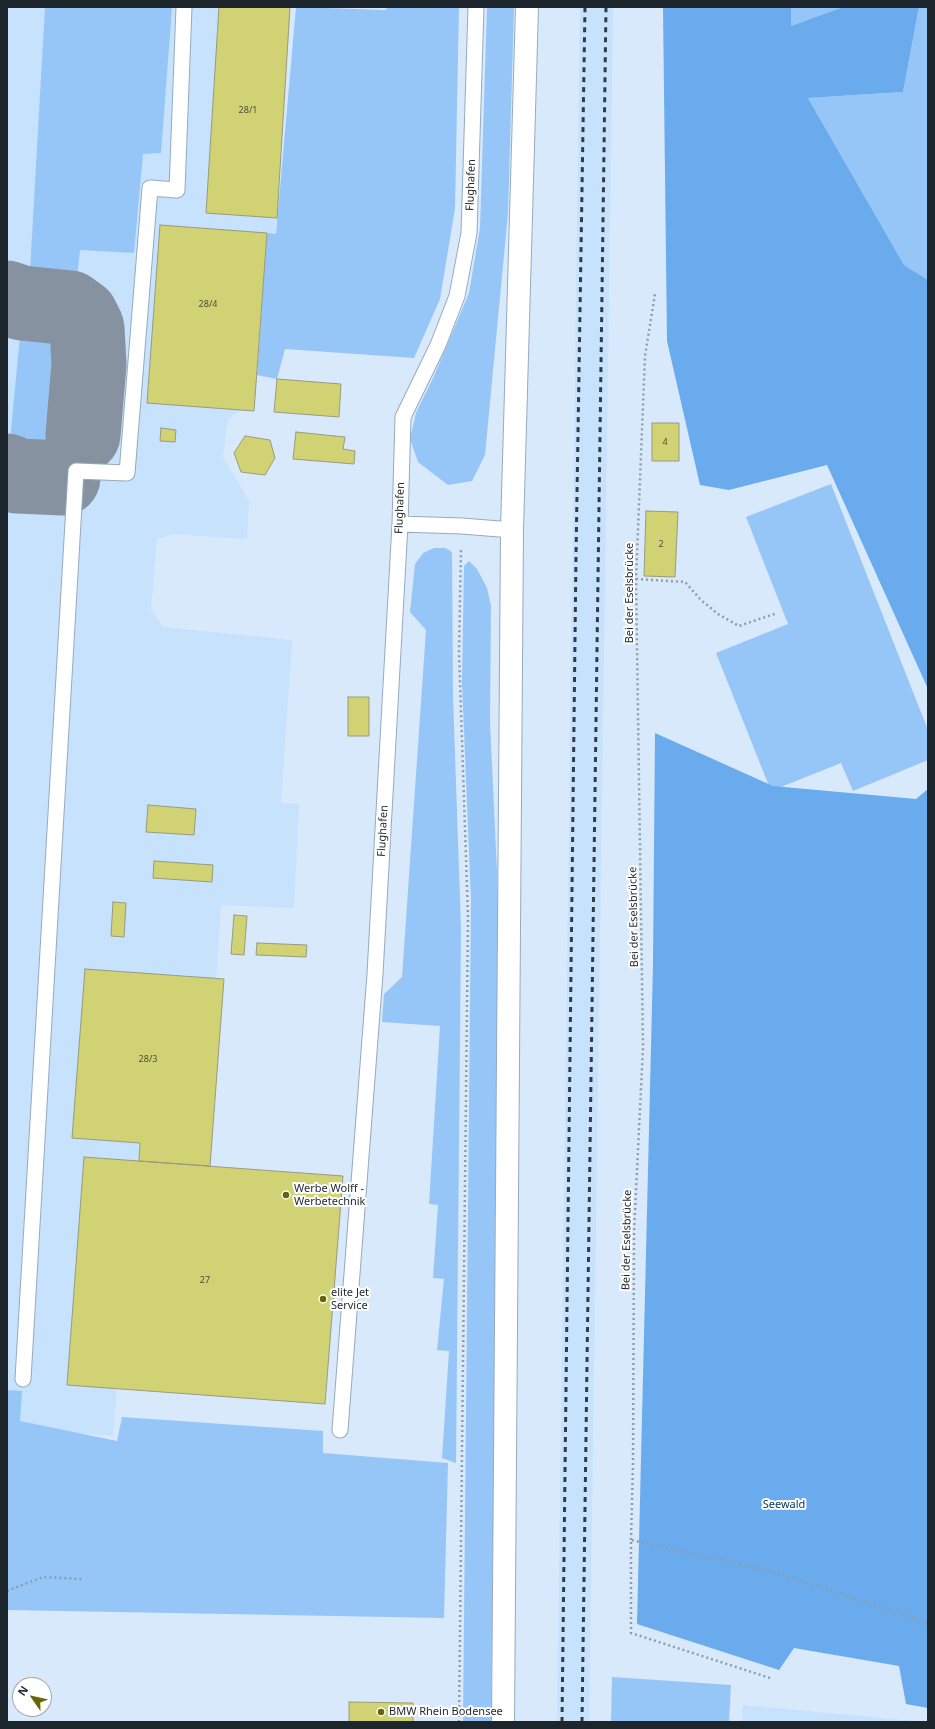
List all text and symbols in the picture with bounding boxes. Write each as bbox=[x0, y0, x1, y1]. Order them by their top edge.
house number: 28/1 bbox=[239, 105, 257, 115]
street label: Flughafen bbox=[463, 159, 479, 211]
house number: 28/4 bbox=[199, 299, 217, 309]
house number: 4 bbox=[662, 437, 668, 447]
street label: Flughafen bbox=[392, 482, 408, 534]
house number: 2 bbox=[658, 539, 664, 549]
street label: Bei der Eselsbrücke bbox=[623, 543, 637, 643]
street label: Flughafen bbox=[375, 805, 391, 857]
street label: Bei der Eselsbrücke bbox=[627, 867, 641, 967]
house number: 28/3 bbox=[139, 1054, 157, 1064]
place label: Werbe Wolff - Werbetechnik bbox=[294, 1182, 365, 1208]
marker: Werbe Wolff - Werbetechnik bbox=[281, 1190, 291, 1200]
street label: Bei der Eselsbrücke bbox=[620, 1190, 634, 1290]
house number: 27 bbox=[200, 1275, 210, 1285]
place label: elite Jet Service bbox=[331, 1286, 369, 1312]
marker: elite Jet Service bbox=[318, 1294, 328, 1304]
park label: Seewald bbox=[763, 1498, 805, 1512]
north arrow bbox=[12, 1677, 52, 1717]
text: N bbox=[14, 1683, 31, 1698]
place label: BMW Rhein Bodensee bbox=[389, 1705, 503, 1719]
marker: BMW Rhein Bodensee bbox=[376, 1707, 386, 1717]

